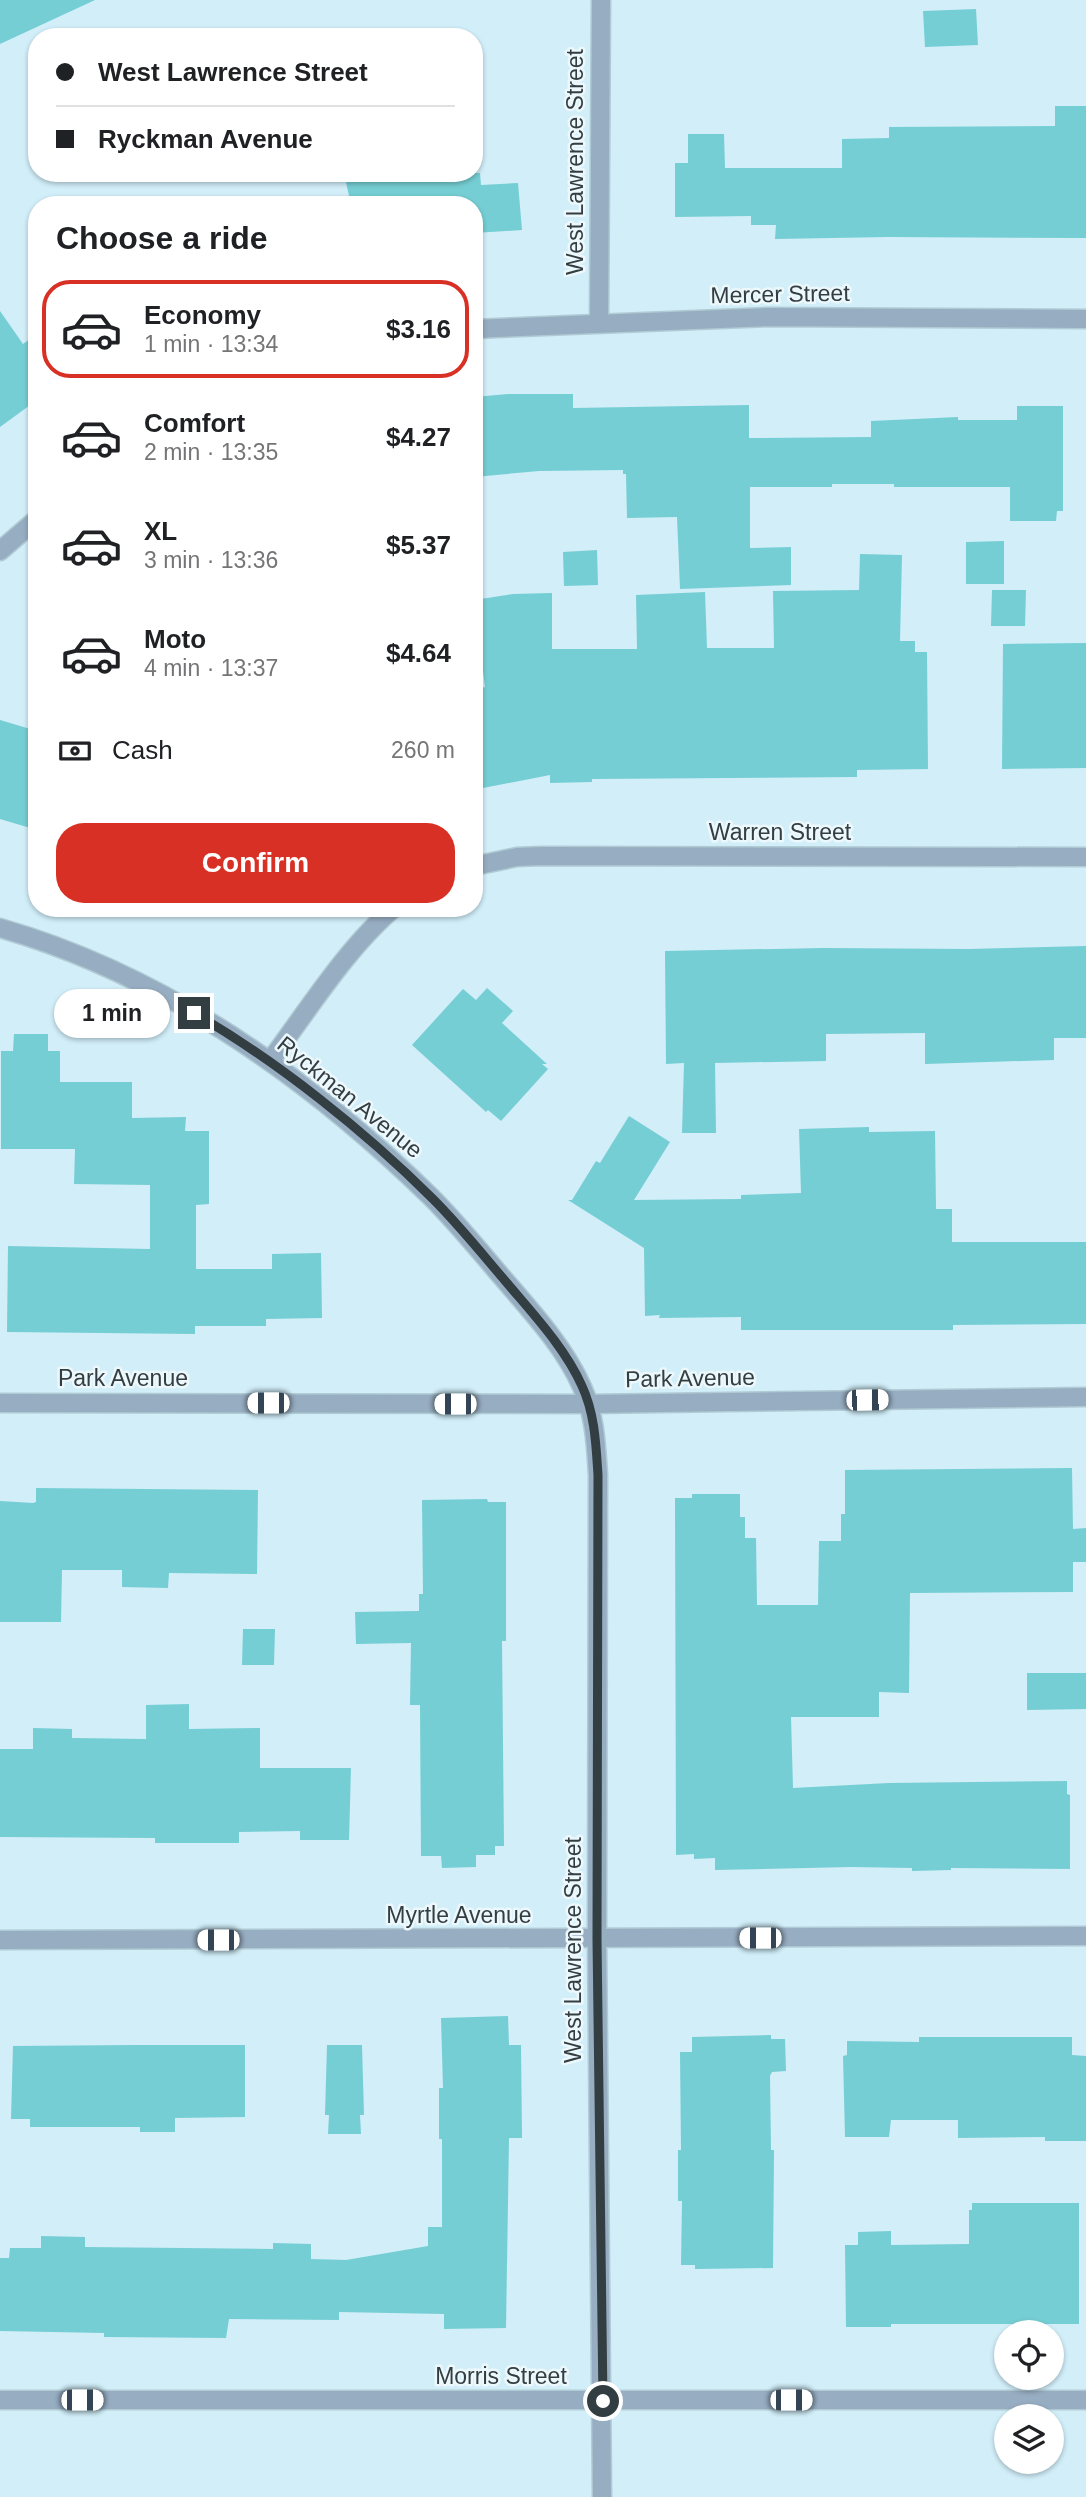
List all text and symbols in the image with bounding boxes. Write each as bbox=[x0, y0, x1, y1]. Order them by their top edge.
street label: West Lawrence Street bbox=[562, 48, 588, 275]
text: West Lawrence Street bbox=[98, 57, 368, 87]
text: Ryckman Avenue bbox=[98, 124, 313, 154]
text: Choose a ride bbox=[56, 220, 268, 256]
street label: Mercer Street bbox=[710, 280, 850, 308]
icon: car bbox=[60, 298, 123, 361]
text: Economy bbox=[144, 300, 261, 330]
text: $3.16 bbox=[386, 314, 451, 344]
text: 1 min · 13:34 bbox=[144, 331, 278, 357]
icon: car bbox=[60, 406, 123, 469]
text: Comfort bbox=[144, 408, 245, 438]
text: $4.27 bbox=[386, 422, 451, 452]
text: 2 min · 13:35 bbox=[144, 439, 278, 465]
icon: car bbox=[60, 514, 123, 577]
text: XL bbox=[144, 516, 177, 546]
text: $5.37 bbox=[386, 530, 451, 560]
text: 3 min · 13:36 bbox=[144, 547, 278, 573]
icon: car bbox=[60, 622, 123, 685]
text: Moto bbox=[144, 624, 206, 654]
text: $4.64 bbox=[386, 638, 451, 668]
text: 4 min · 13:37 bbox=[144, 655, 278, 681]
icon: cash bbox=[56, 732, 94, 770]
text: Cash bbox=[112, 735, 173, 765]
text: 260 m bbox=[391, 737, 455, 763]
street label: Warren Street bbox=[709, 819, 852, 845]
button: Confirm bbox=[56, 823, 455, 903]
callout: 1 min bbox=[54, 988, 170, 1038]
route end bbox=[178, 997, 210, 1029]
text: 1 min bbox=[82, 1000, 142, 1026]
street label: Ryckman Avenue bbox=[272, 1031, 428, 1163]
street label: Park Avenue bbox=[625, 1364, 755, 1392]
street label: Park Avenue bbox=[58, 1365, 188, 1391]
car bbox=[846, 1389, 889, 1411]
car bbox=[248, 1393, 290, 1414]
car bbox=[435, 1394, 477, 1415]
street label: West Lawrence Street bbox=[560, 1836, 586, 2063]
street label: Myrtle Avenue bbox=[386, 1902, 532, 1928]
car bbox=[740, 1928, 782, 1949]
car bbox=[198, 1930, 240, 1951]
map controls bbox=[994, 2320, 1064, 2474]
button: locate bbox=[994, 2320, 1064, 2390]
street label: Morris Street bbox=[435, 2363, 567, 2389]
route start bbox=[587, 2385, 619, 2417]
car bbox=[62, 2390, 104, 2411]
car bbox=[771, 2390, 813, 2411]
button: layers bbox=[994, 2404, 1064, 2474]

